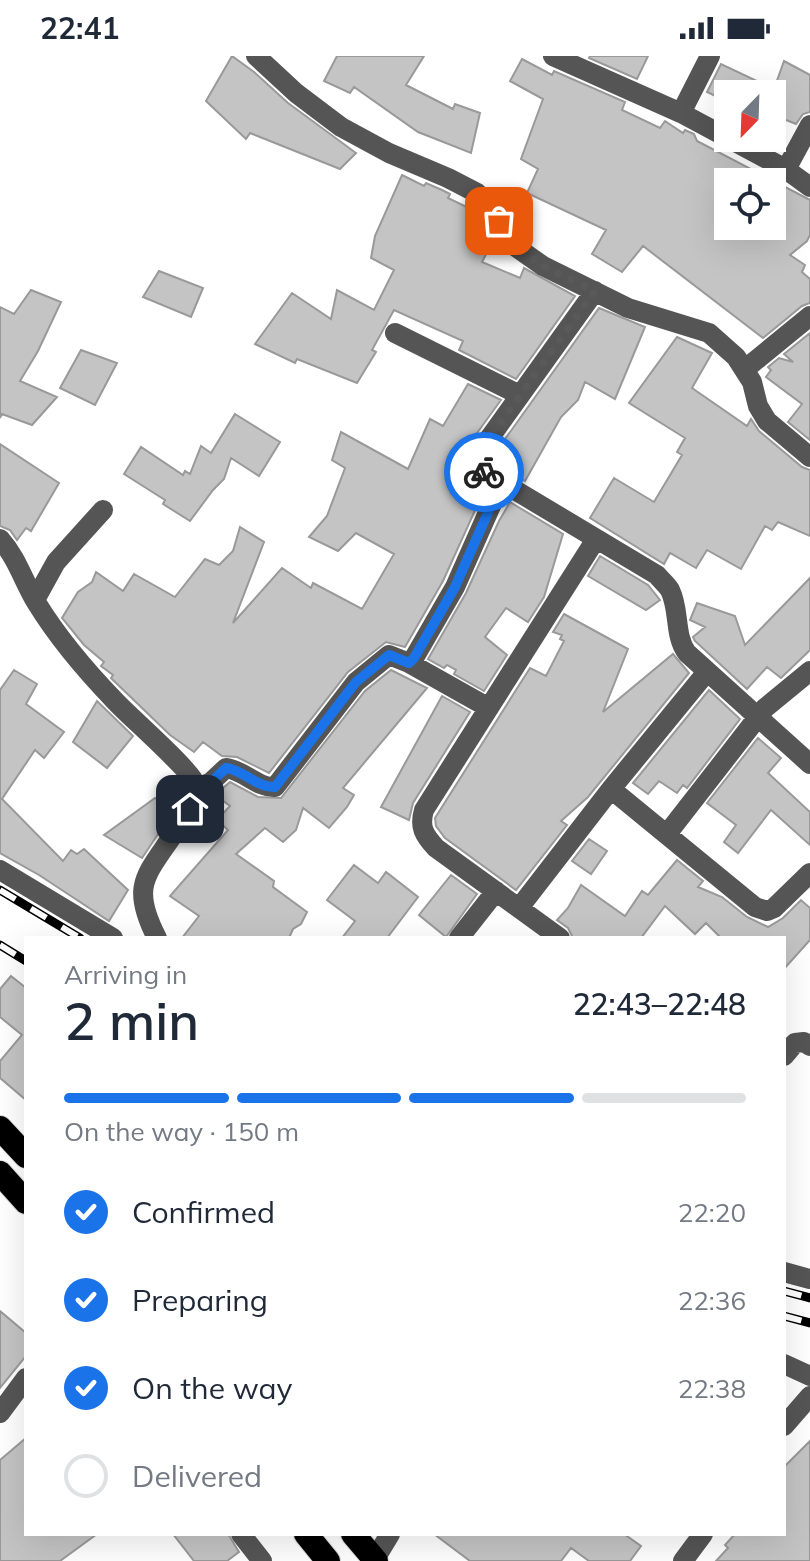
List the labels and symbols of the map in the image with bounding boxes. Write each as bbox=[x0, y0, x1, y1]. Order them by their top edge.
north arrow bbox=[714, 80, 786, 152]
pin bbox=[465, 187, 533, 255]
courier bbox=[444, 432, 524, 512]
pin bbox=[156, 775, 224, 843]

